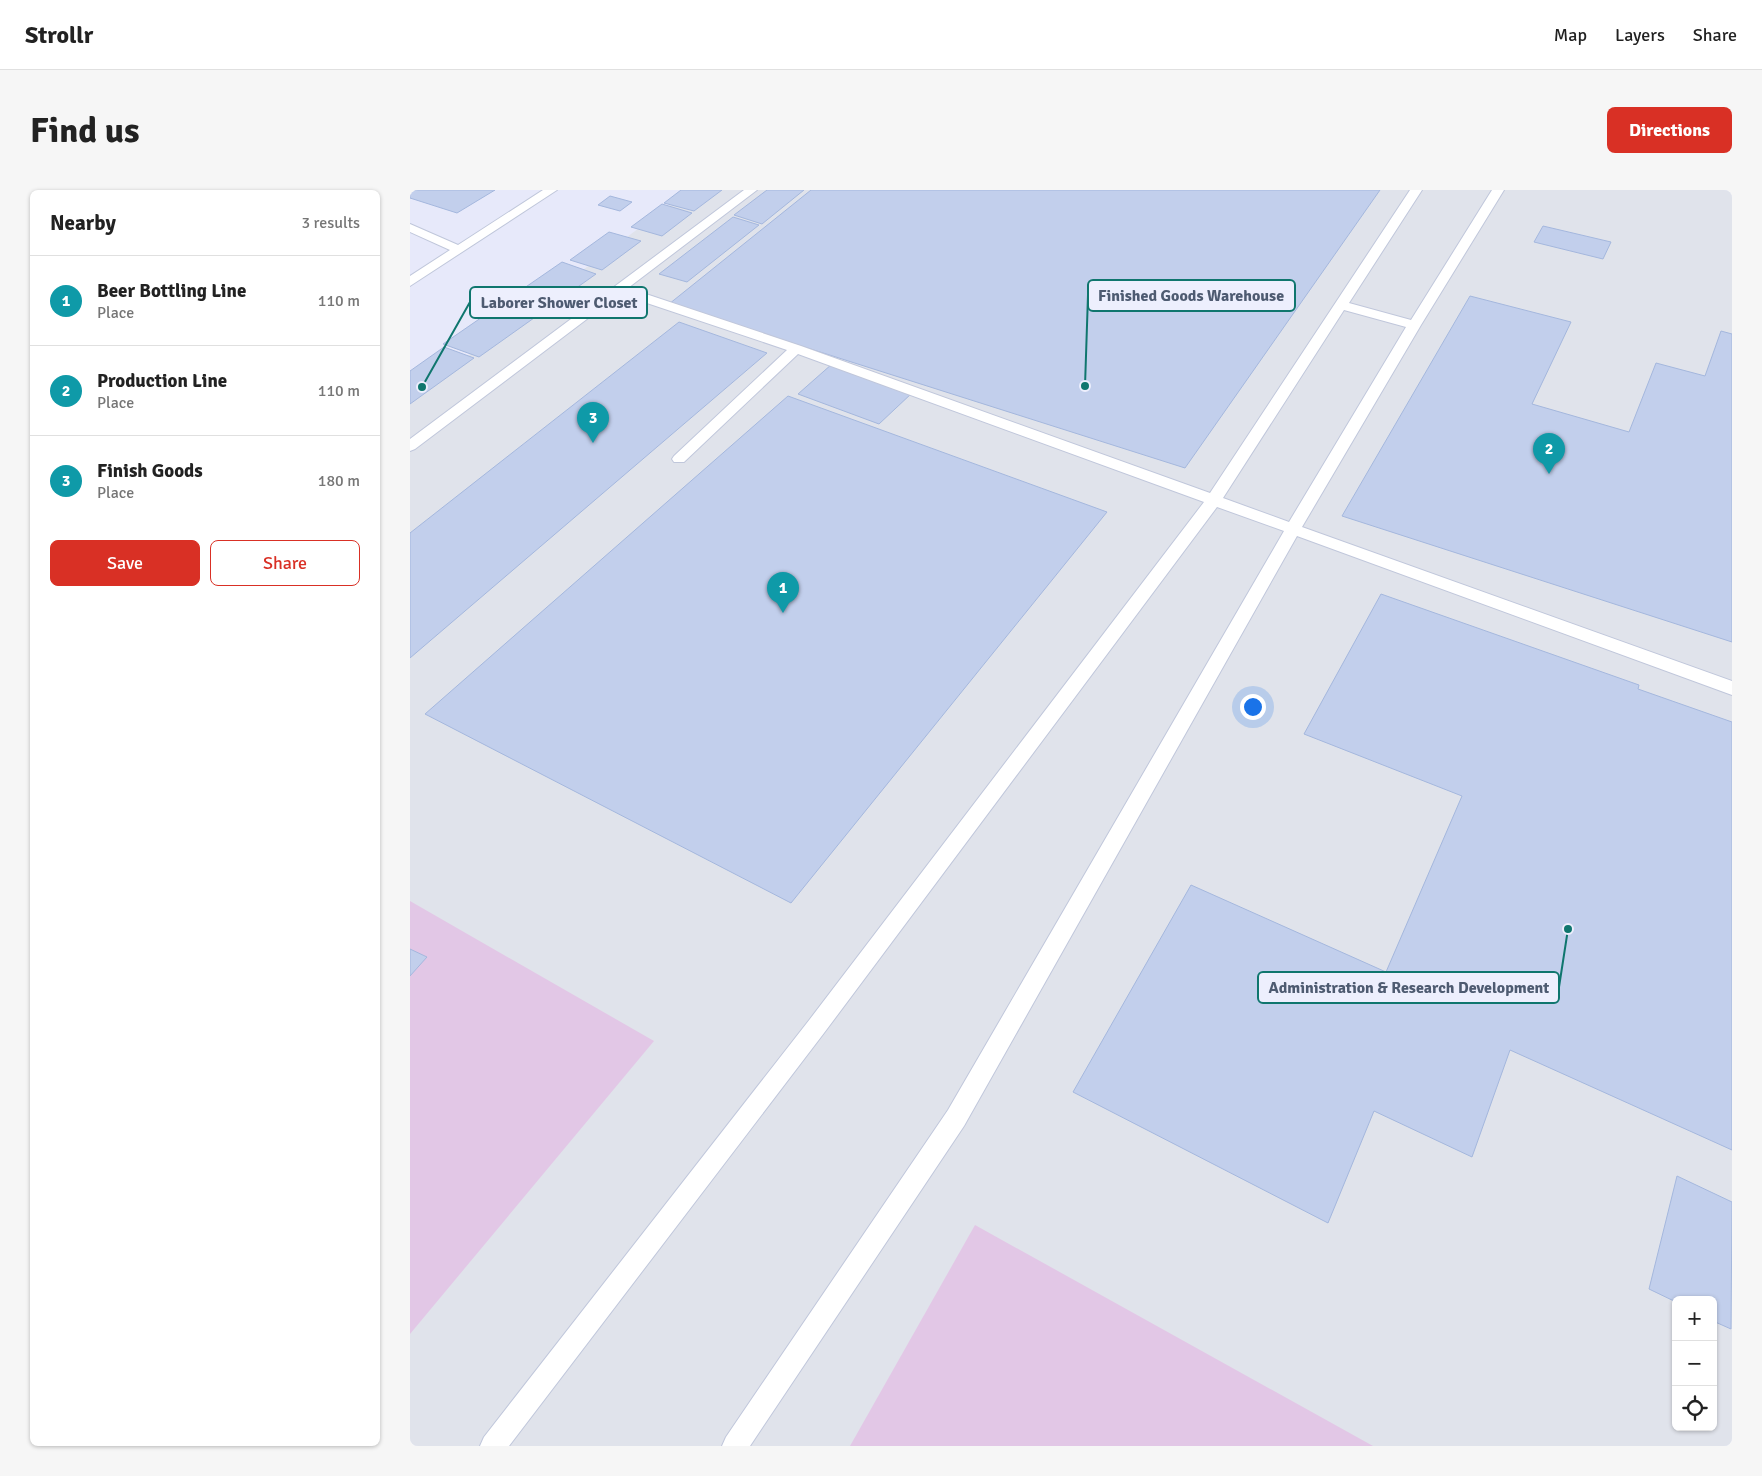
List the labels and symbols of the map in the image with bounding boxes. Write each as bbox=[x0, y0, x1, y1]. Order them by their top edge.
callout: Finished Goods Warehouse bbox=[1088, 280, 1295, 311]
text: Finished Goods Warehouse bbox=[1098, 286, 1284, 306]
callout: Laborer Shower Closet bbox=[470, 287, 647, 318]
text: Laborer Shower Closet bbox=[480, 293, 638, 313]
pin: 3 bbox=[577, 402, 609, 443]
pin: 2 bbox=[1533, 433, 1565, 474]
pin: 1 bbox=[767, 572, 799, 613]
your location bbox=[1240, 694, 1266, 720]
callout: Administration & Research Development bbox=[1258, 972, 1559, 1003]
text: Administration & Research Development bbox=[1269, 978, 1549, 998]

